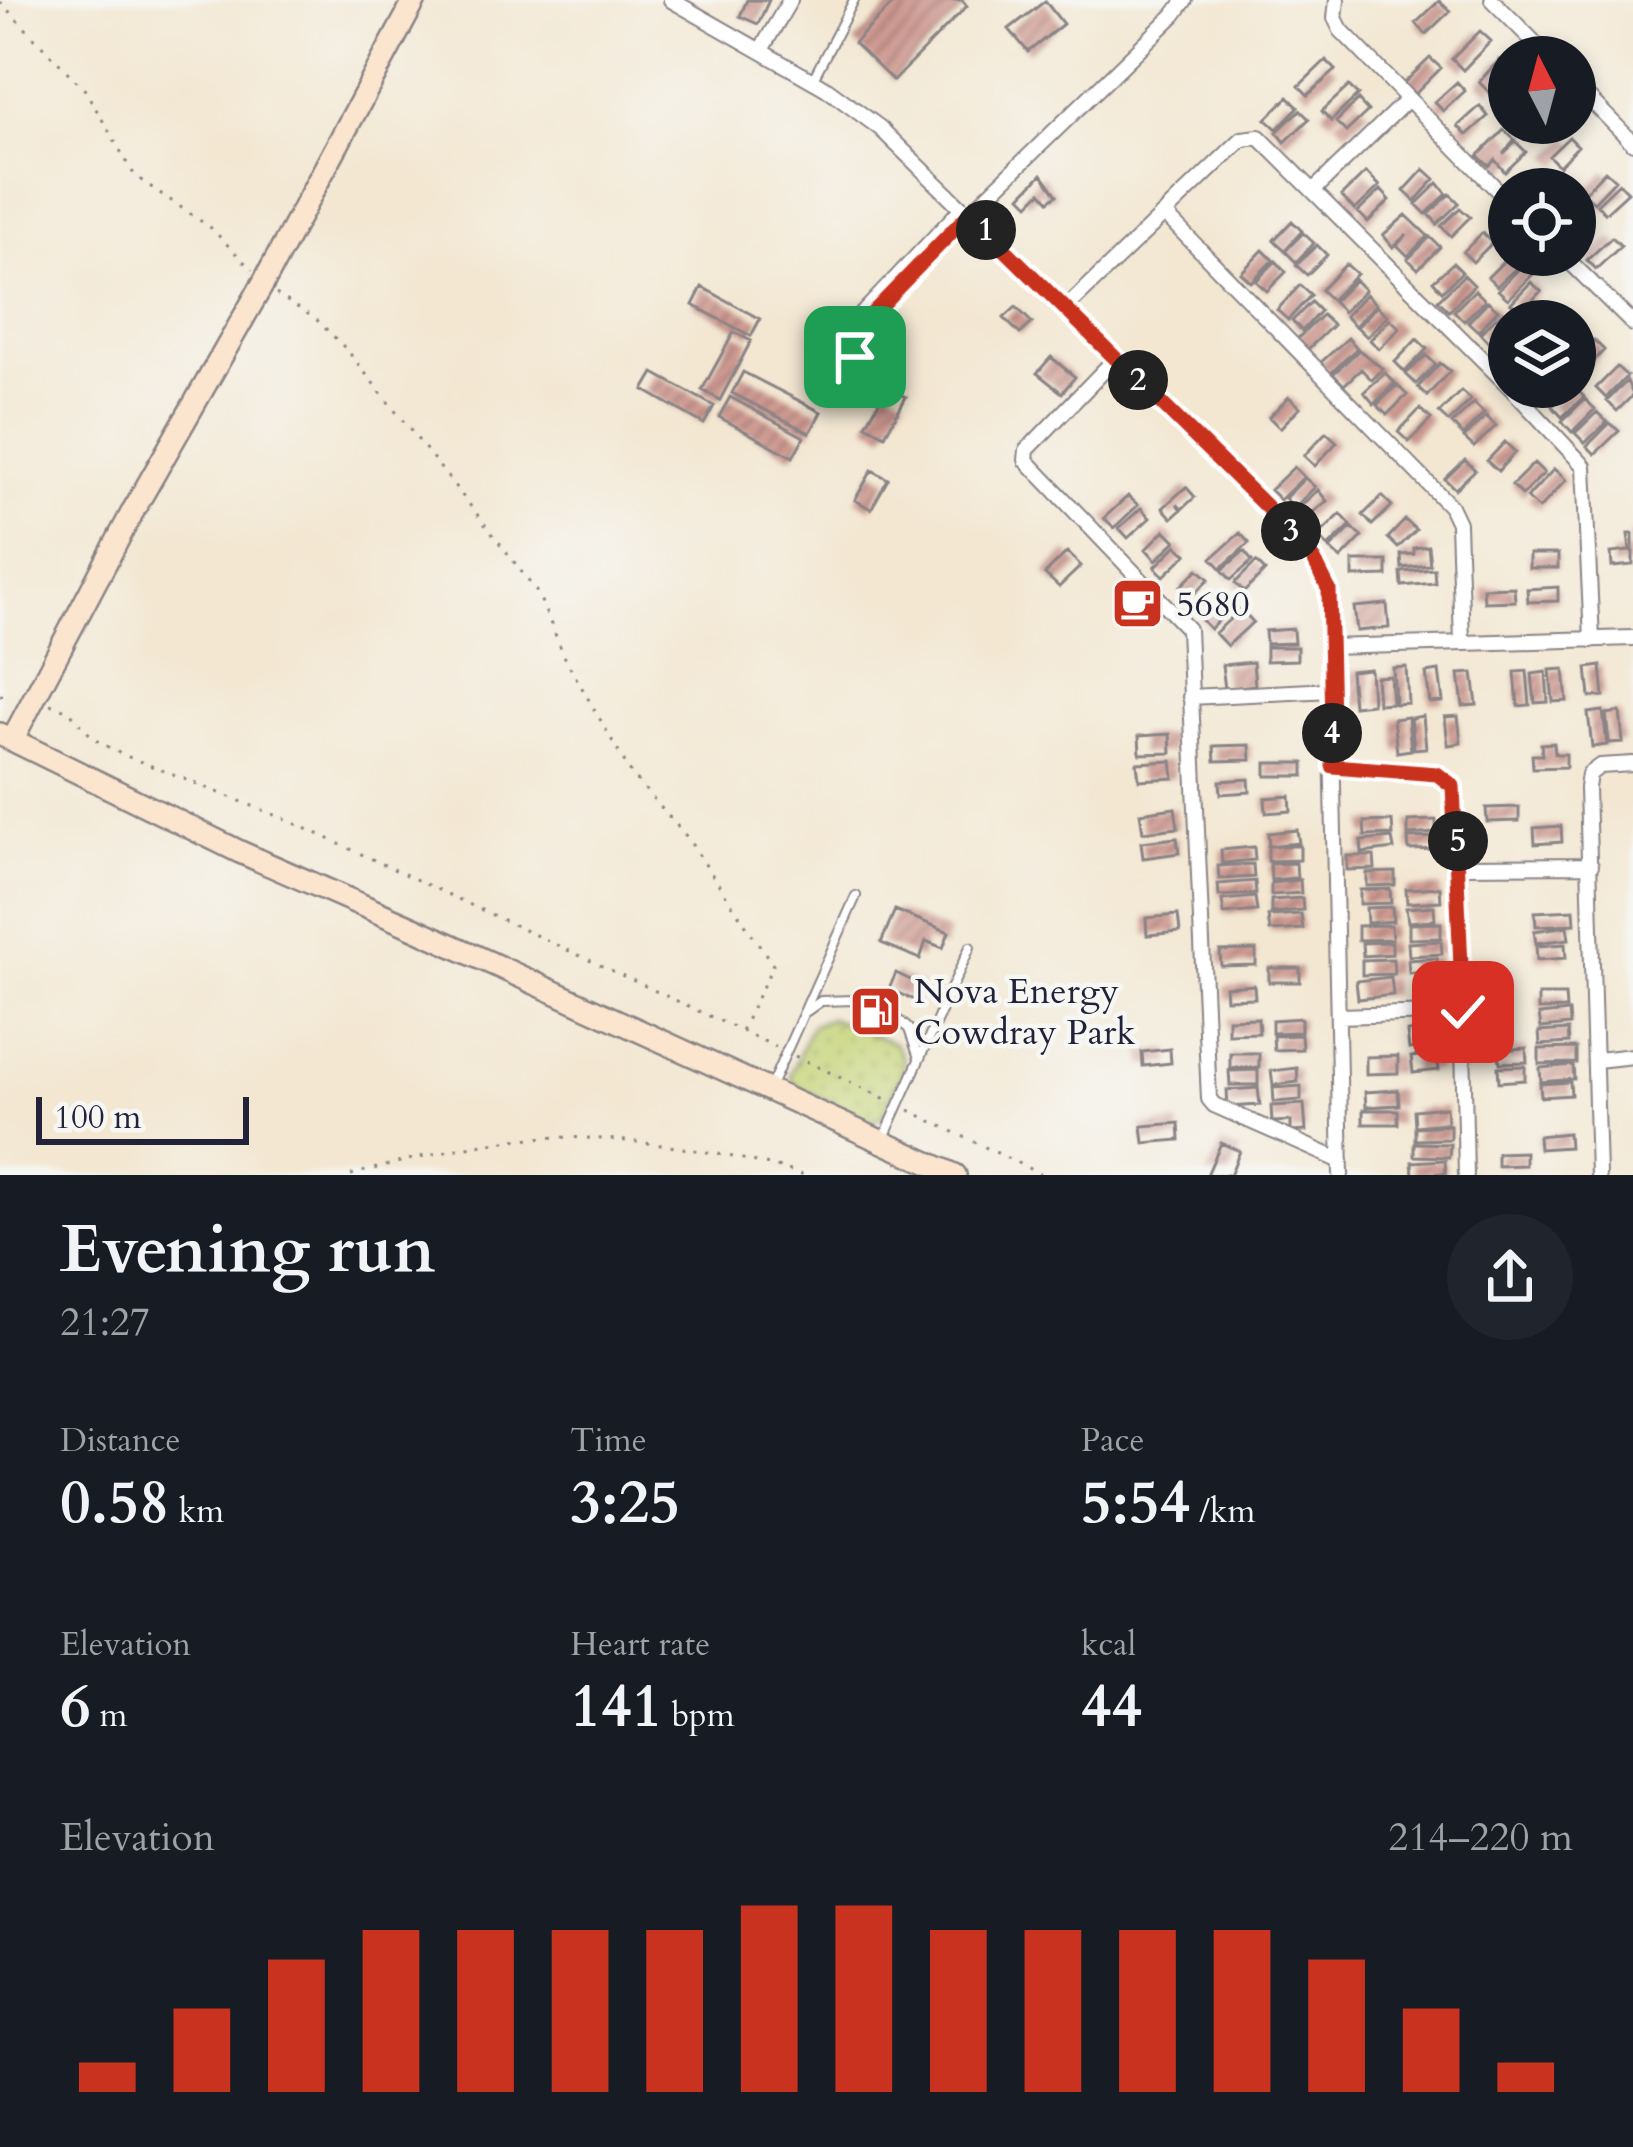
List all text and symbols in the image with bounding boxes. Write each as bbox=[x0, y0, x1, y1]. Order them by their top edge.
north arrow bbox=[1488, 36, 1596, 144]
map controls bbox=[1488, 36, 1596, 408]
button: locate bbox=[1488, 168, 1596, 276]
pin: 1 bbox=[956, 200, 1016, 260]
text: 1 bbox=[978, 207, 994, 252]
button: layers bbox=[1488, 300, 1596, 408]
pin bbox=[804, 306, 906, 408]
icon: arrive bbox=[822, 324, 888, 390]
pin: 2 bbox=[1108, 350, 1168, 410]
text: 2 bbox=[1130, 357, 1146, 402]
pin: 3 bbox=[1261, 501, 1321, 561]
text: 3 bbox=[1283, 508, 1299, 553]
cafe icon: 5680 bbox=[1109, 575, 1165, 631]
place label: 5680 bbox=[1176, 580, 1250, 629]
pin: 4 bbox=[1302, 703, 1362, 763]
text: 4 bbox=[1324, 710, 1340, 755]
pin: 5 bbox=[1428, 811, 1488, 871]
text: 5 bbox=[1450, 818, 1466, 863]
pin bbox=[1412, 961, 1514, 1063]
place label: Nova Energy Cowdray Park bbox=[914, 967, 1136, 1057]
icon: check bbox=[1430, 979, 1496, 1045]
fuel station icon: Nova Energy Cowdray Park bbox=[847, 983, 903, 1039]
scale bar bbox=[36, 1091, 249, 1144]
text: 100 m bbox=[54, 1095, 141, 1140]
text: Evening run bbox=[60, 1206, 435, 1295]
button: share bbox=[1447, 1214, 1573, 1340]
text: 21:27 bbox=[60, 1296, 150, 1349]
text: Distance bbox=[60, 1418, 181, 1463]
text: Time bbox=[570, 1418, 647, 1463]
text: Pace bbox=[1081, 1418, 1144, 1463]
text: 0.58 bbox=[60, 1463, 170, 1544]
text: 3:25 bbox=[570, 1463, 680, 1544]
text: 5:54 bbox=[1081, 1463, 1190, 1544]
text: km bbox=[170, 1489, 224, 1534]
text: /km bbox=[1190, 1489, 1255, 1534]
text: Elevation bbox=[60, 1622, 191, 1667]
text: Heart rate bbox=[570, 1622, 710, 1667]
text: kcal bbox=[1081, 1622, 1136, 1667]
text: 6 bbox=[60, 1667, 91, 1748]
text: 141 bbox=[570, 1667, 663, 1748]
text: 44 bbox=[1081, 1667, 1142, 1748]
text: m bbox=[91, 1693, 128, 1738]
text: bpm bbox=[663, 1693, 735, 1738]
text: Elevation bbox=[60, 1811, 215, 1864]
text: 214–220 m bbox=[1388, 1811, 1573, 1864]

